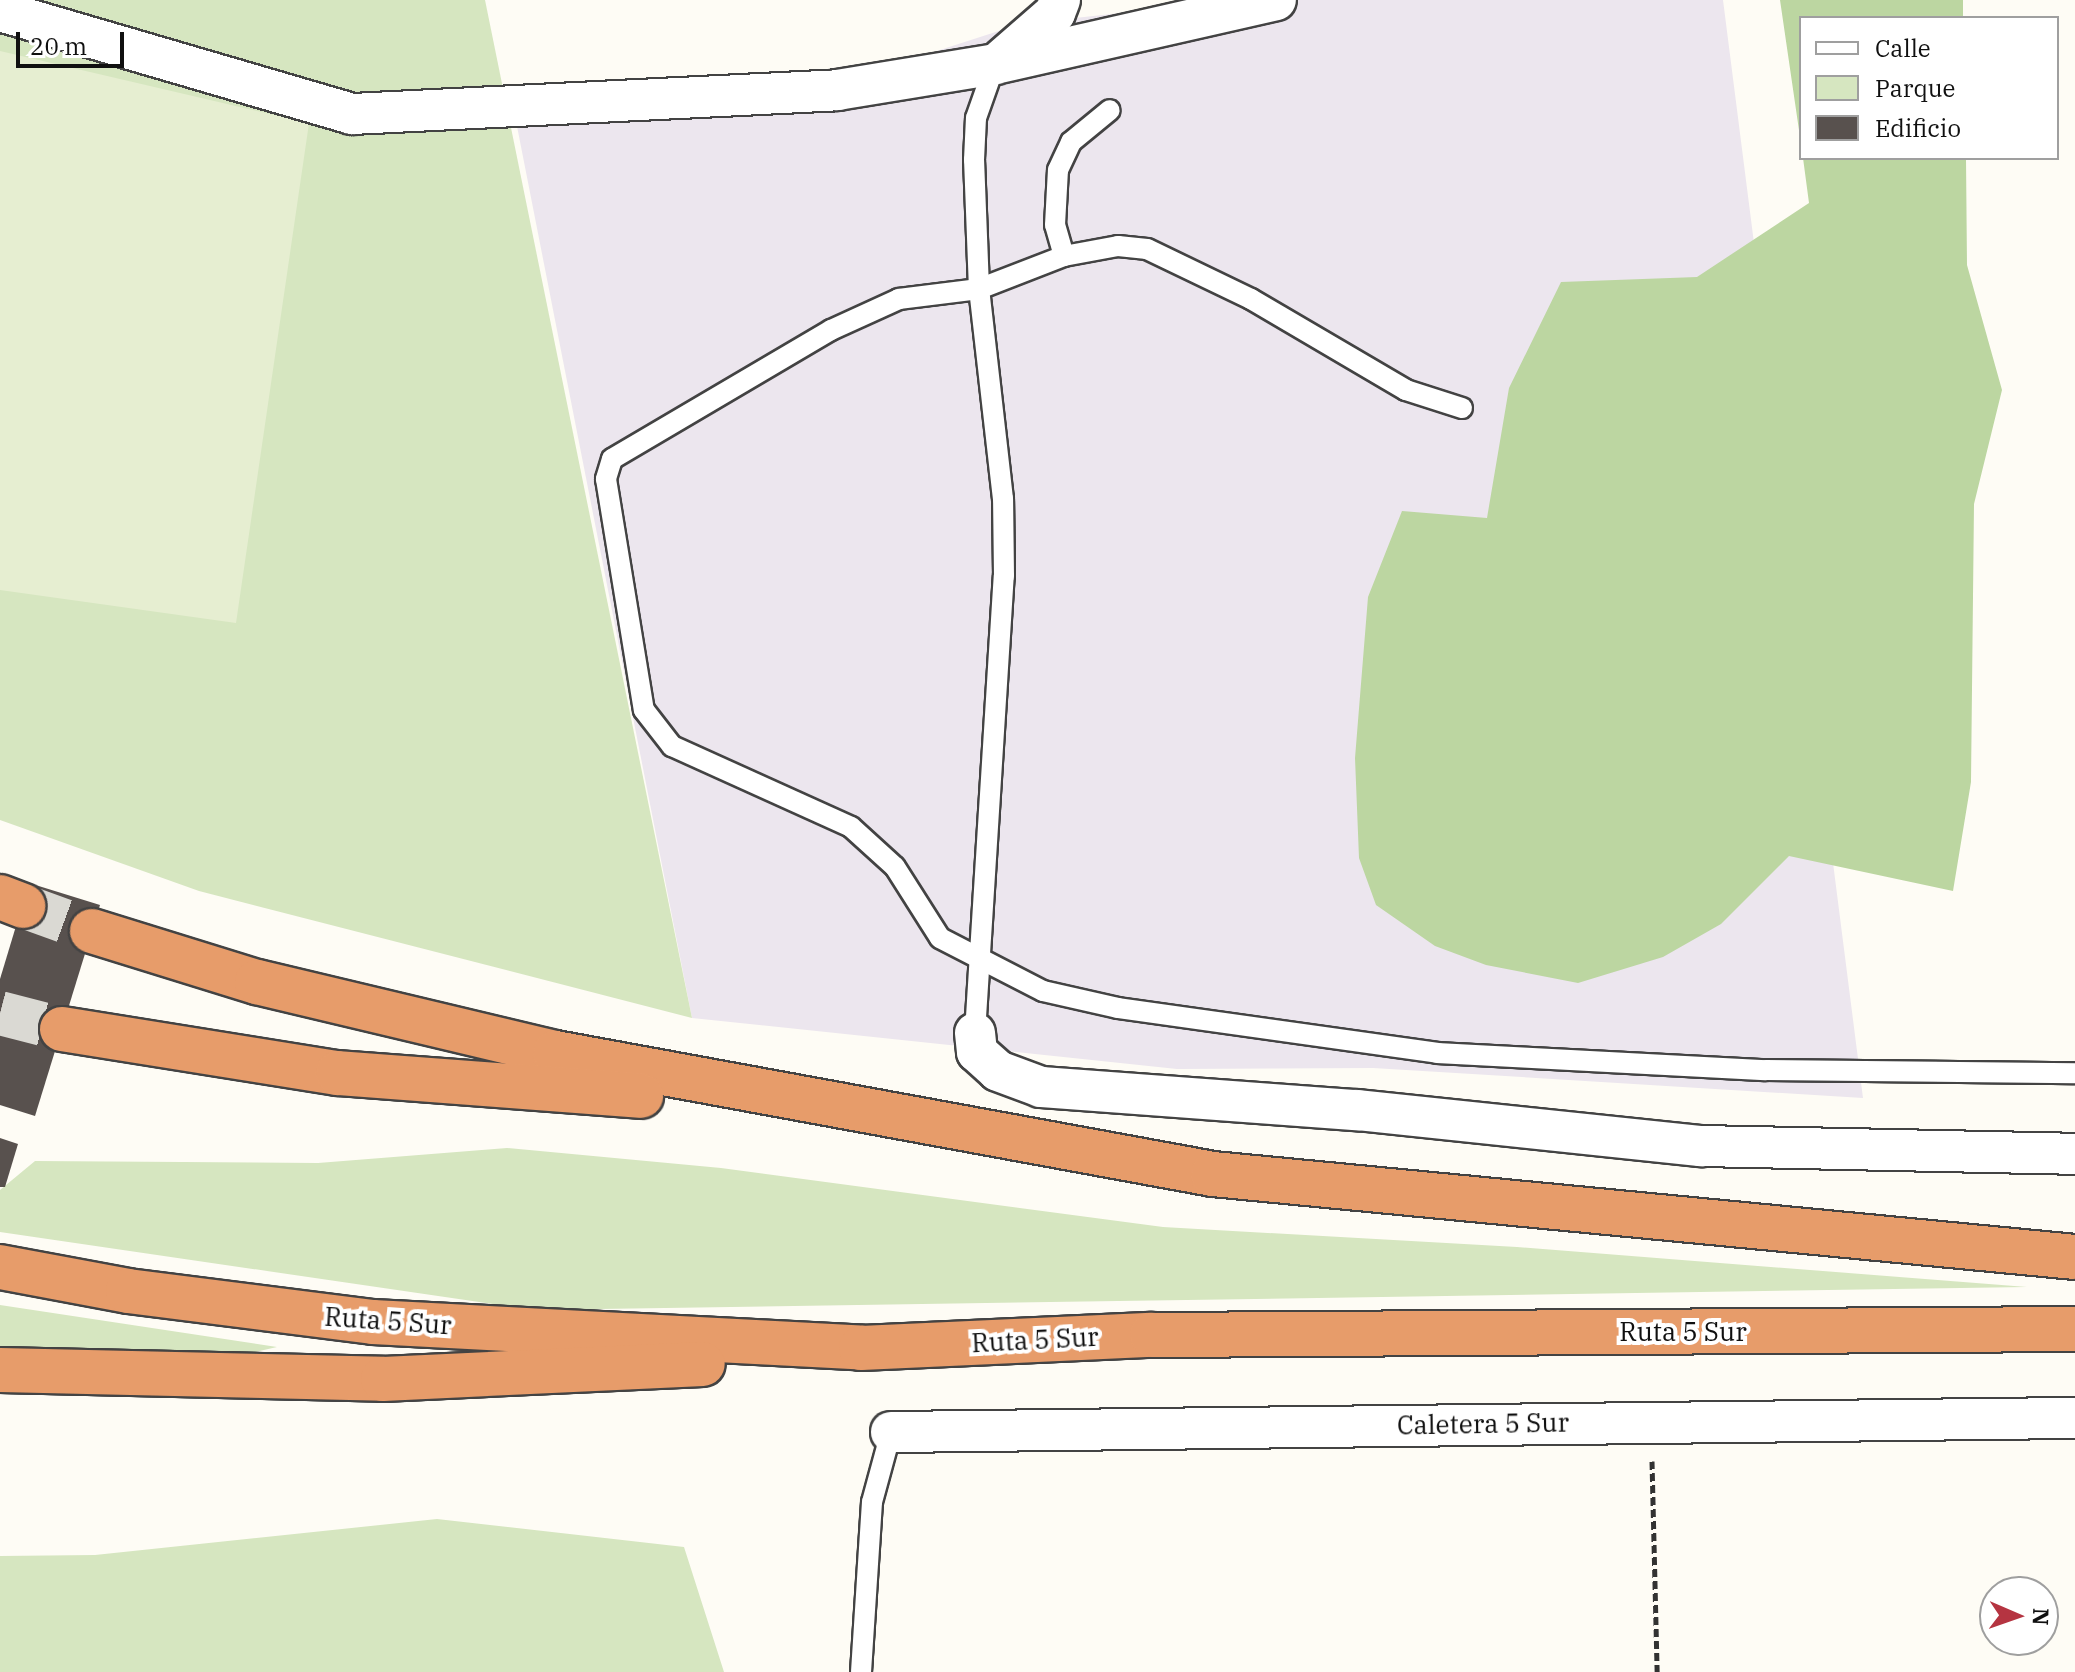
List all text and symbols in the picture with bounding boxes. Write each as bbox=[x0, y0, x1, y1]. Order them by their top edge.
scale bar bbox=[20, 16, 128, 66]
legend bbox=[1799, 16, 2059, 160]
text: 20 m bbox=[30, 30, 87, 62]
text: Calle bbox=[1875, 32, 1931, 64]
text: Parque bbox=[1875, 72, 1955, 104]
text: Edificio bbox=[1875, 112, 1961, 144]
street label: Ruta 5 Sur bbox=[323, 1301, 453, 1341]
street label: Ruta 5 Sur bbox=[1619, 1316, 1747, 1348]
street label: Ruta 5 Sur bbox=[971, 1321, 1099, 1359]
street label: Caletera 5 Sur bbox=[1397, 1407, 1569, 1441]
north arrow bbox=[1979, 1576, 2059, 1656]
text: N bbox=[2027, 1608, 2056, 1626]

